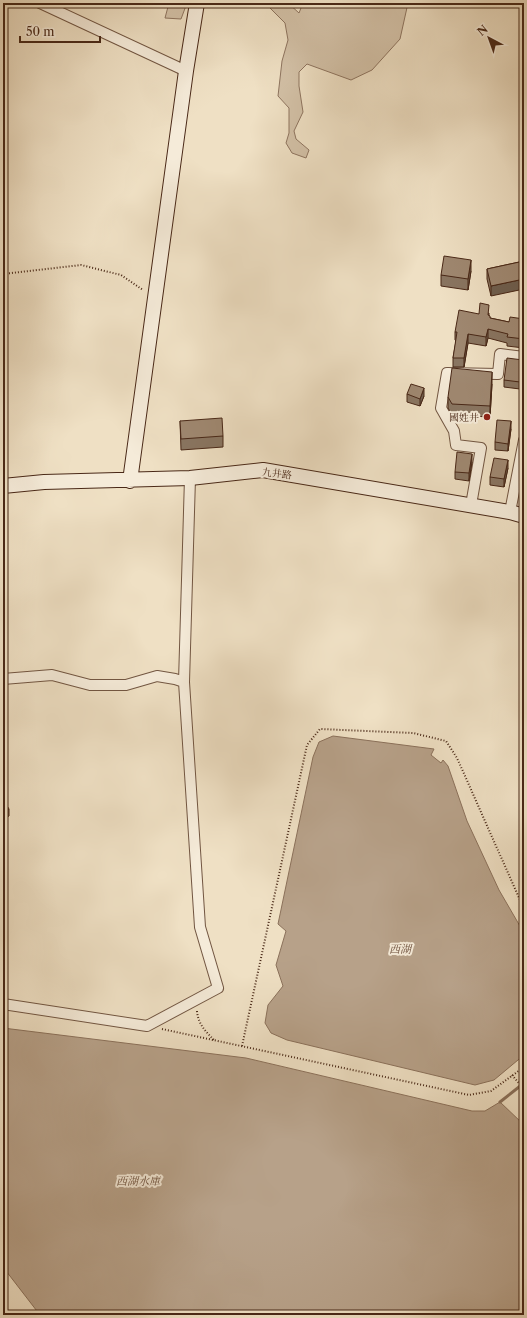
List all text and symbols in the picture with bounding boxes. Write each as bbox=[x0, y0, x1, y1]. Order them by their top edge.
scale bar bbox=[20, 18, 100, 44]
north arrow bbox=[469, 18, 509, 58]
text: N bbox=[474, 22, 491, 39]
text: 50 m bbox=[26, 24, 55, 39]
place label: 國姓井 bbox=[449, 411, 479, 424]
marker: 國姓井 bbox=[482, 412, 492, 422]
street label: 九井路 bbox=[261, 465, 293, 482]
water label: 西湖 bbox=[389, 942, 413, 956]
water label: 西湖水庫 bbox=[116, 1174, 162, 1188]

